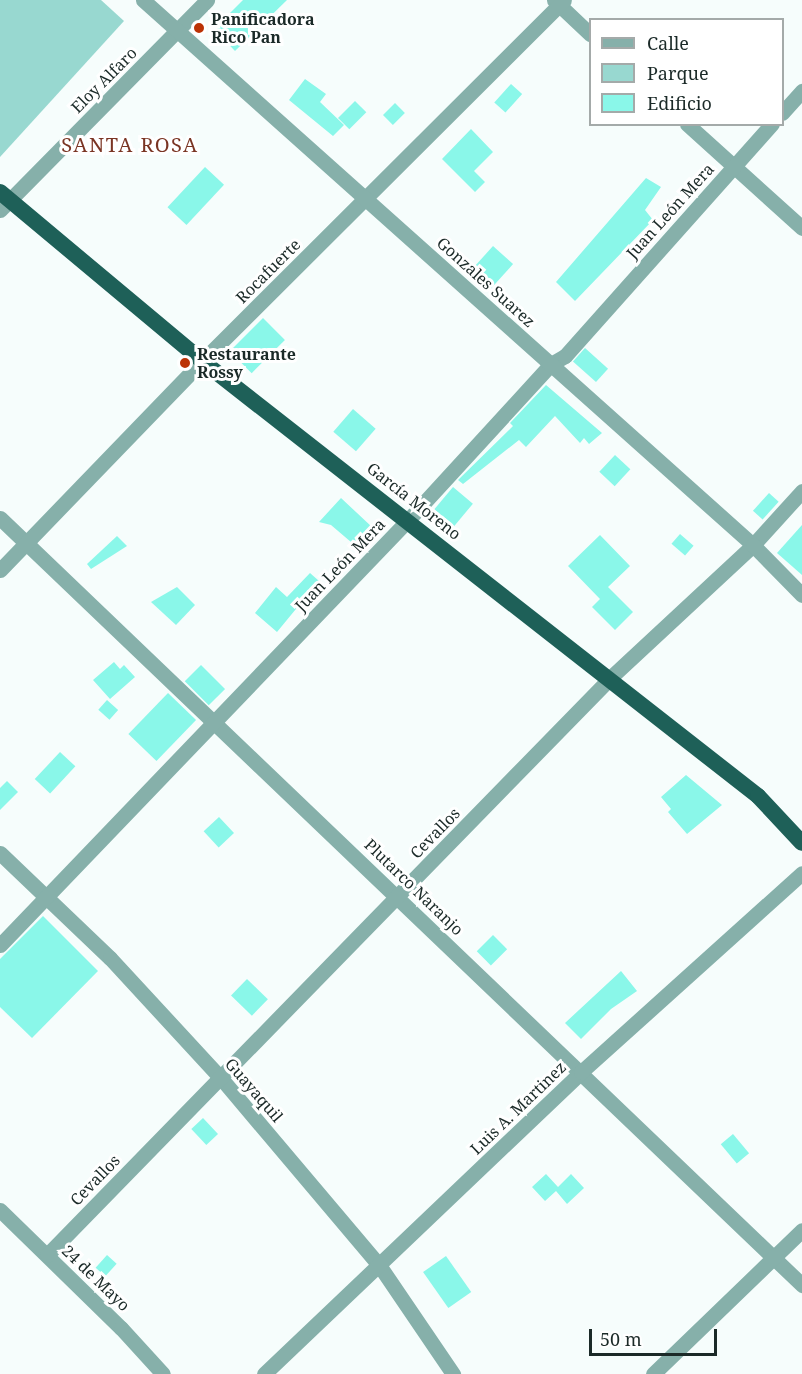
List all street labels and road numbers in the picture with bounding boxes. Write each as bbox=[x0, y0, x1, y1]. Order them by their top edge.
street label: Eloy Alfaro bbox=[67, 43, 141, 117]
street label: Juan León Mera bbox=[622, 159, 718, 263]
street label: Gonzales Suarez bbox=[433, 233, 539, 331]
street label: Rocafuerte bbox=[232, 235, 304, 307]
street label: García Moreno bbox=[363, 458, 465, 544]
street label: Juan León Mera bbox=[291, 515, 389, 615]
street label: Cevallos bbox=[406, 804, 464, 862]
street label: Plutarco Naranjo bbox=[361, 835, 467, 939]
street label: Guayaquil bbox=[221, 1054, 287, 1126]
street label: Luis A. Martinez bbox=[466, 1058, 570, 1158]
street label: Cevallos bbox=[66, 1151, 124, 1209]
street label: 24 de Mayo bbox=[58, 1241, 134, 1315]

